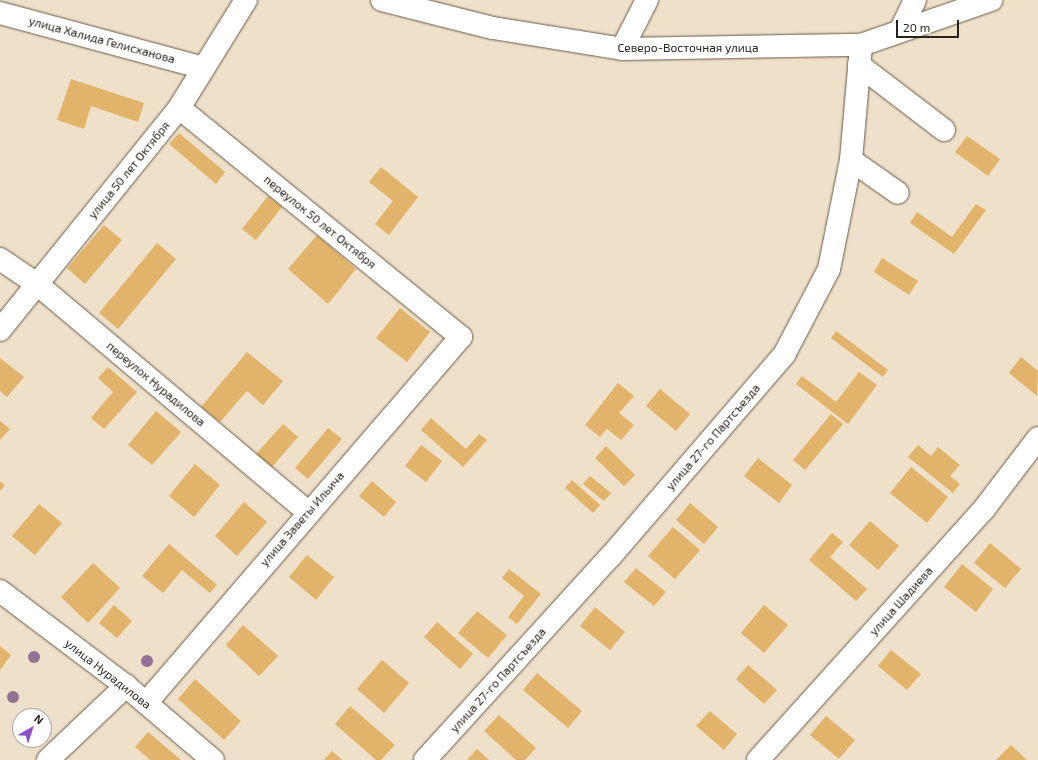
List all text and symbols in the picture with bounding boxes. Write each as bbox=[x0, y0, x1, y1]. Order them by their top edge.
scale bar bbox=[898, 12, 961, 38]
street label: улица Халида Гелисханова bbox=[27, 14, 177, 66]
text: 20 m bbox=[903, 20, 930, 34]
street label: Северо-Восточная улица bbox=[617, 41, 759, 55]
street label: улица 50 лет Октября bbox=[85, 118, 173, 222]
street label: переулок 50 лет Октября bbox=[261, 172, 379, 272]
street label: переулок Нурадилова bbox=[104, 338, 208, 430]
street label: улица 27-го Партсъезда bbox=[663, 381, 763, 493]
street label: улица Заветы Ильича bbox=[257, 469, 347, 569]
street label: улица Шадиева bbox=[866, 564, 936, 638]
street label: улица 27-го Партсъезда bbox=[447, 625, 549, 735]
street label: улица Нурадилова bbox=[62, 636, 154, 712]
north arrow bbox=[12, 708, 52, 748]
text: N bbox=[32, 712, 46, 727]

